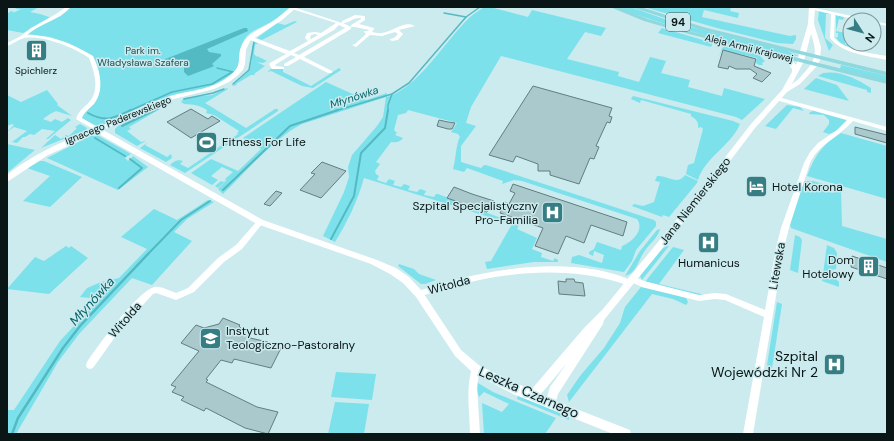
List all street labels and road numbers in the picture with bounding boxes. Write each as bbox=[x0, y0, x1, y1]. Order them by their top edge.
road number: 94 bbox=[666, 13, 690, 31]
street label: Aleja Armii Krajowej bbox=[704, 31, 794, 65]
street label: Ignacego Paderewskiego bbox=[63, 93, 173, 147]
street label: Jana Niemierskiego bbox=[656, 154, 734, 248]
street label: Litewska bbox=[765, 241, 789, 291]
street label: Witolda bbox=[426, 272, 472, 298]
street label: Witolda bbox=[105, 299, 145, 341]
street label: Leszka Czarnego bbox=[476, 362, 582, 422]

